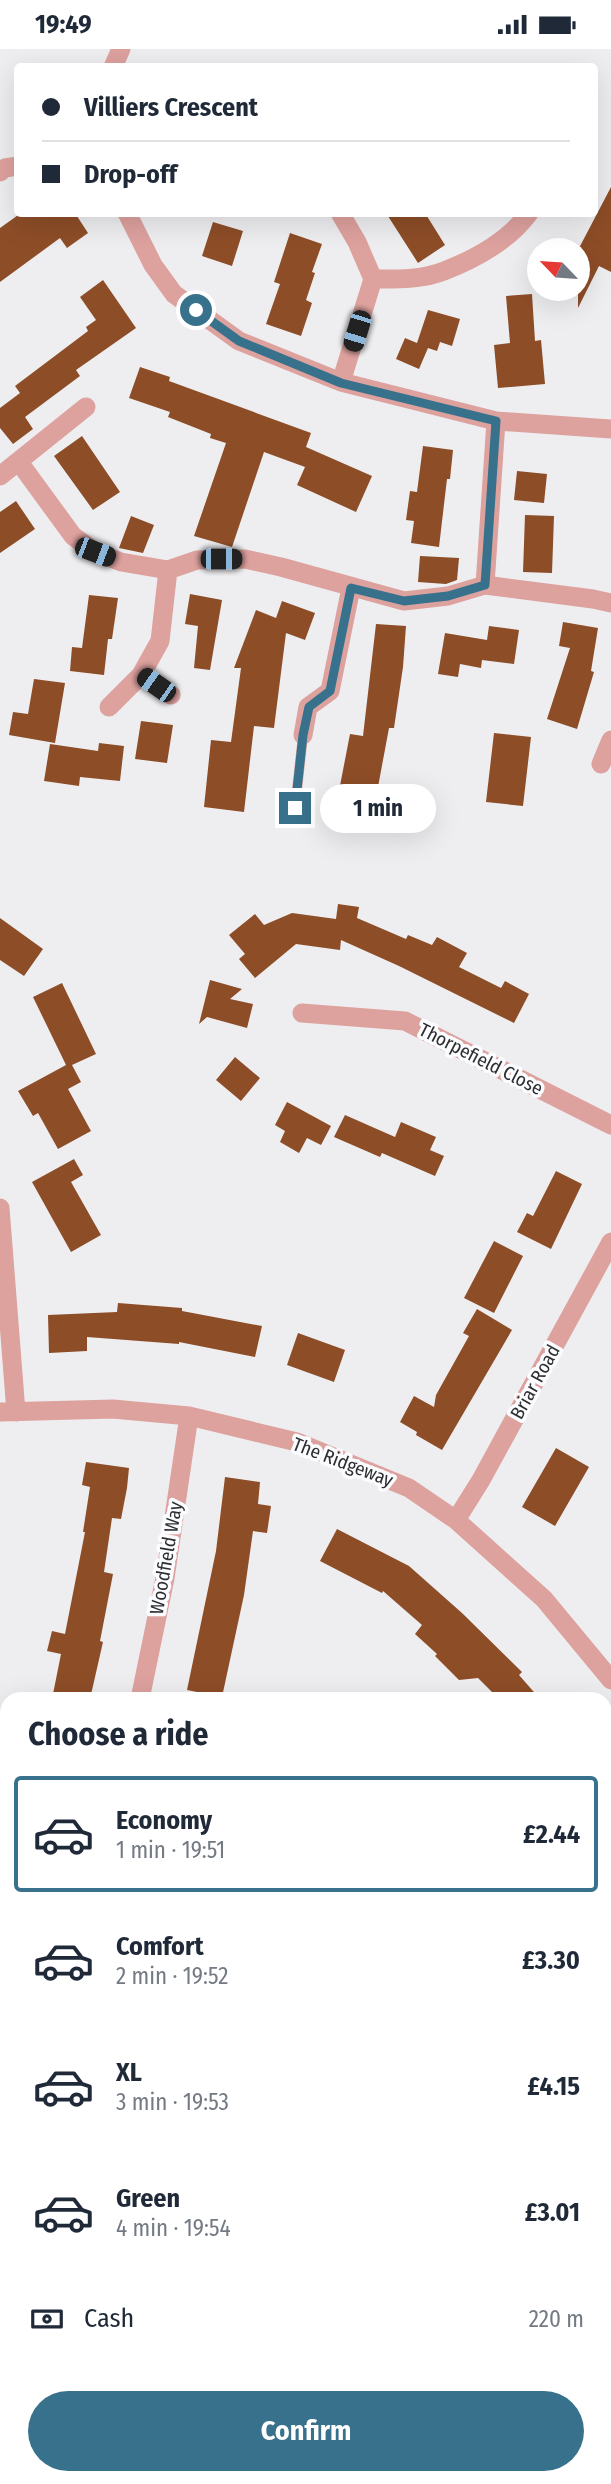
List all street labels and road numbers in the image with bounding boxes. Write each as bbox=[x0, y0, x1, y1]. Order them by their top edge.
street label: Thorpefield Close bbox=[415, 1018, 547, 1100]
street label: Briar Road bbox=[505, 1341, 565, 1423]
street label: The Ridgeway bbox=[290, 1432, 397, 1492]
street label: Woodfield Way bbox=[145, 1499, 187, 1616]

